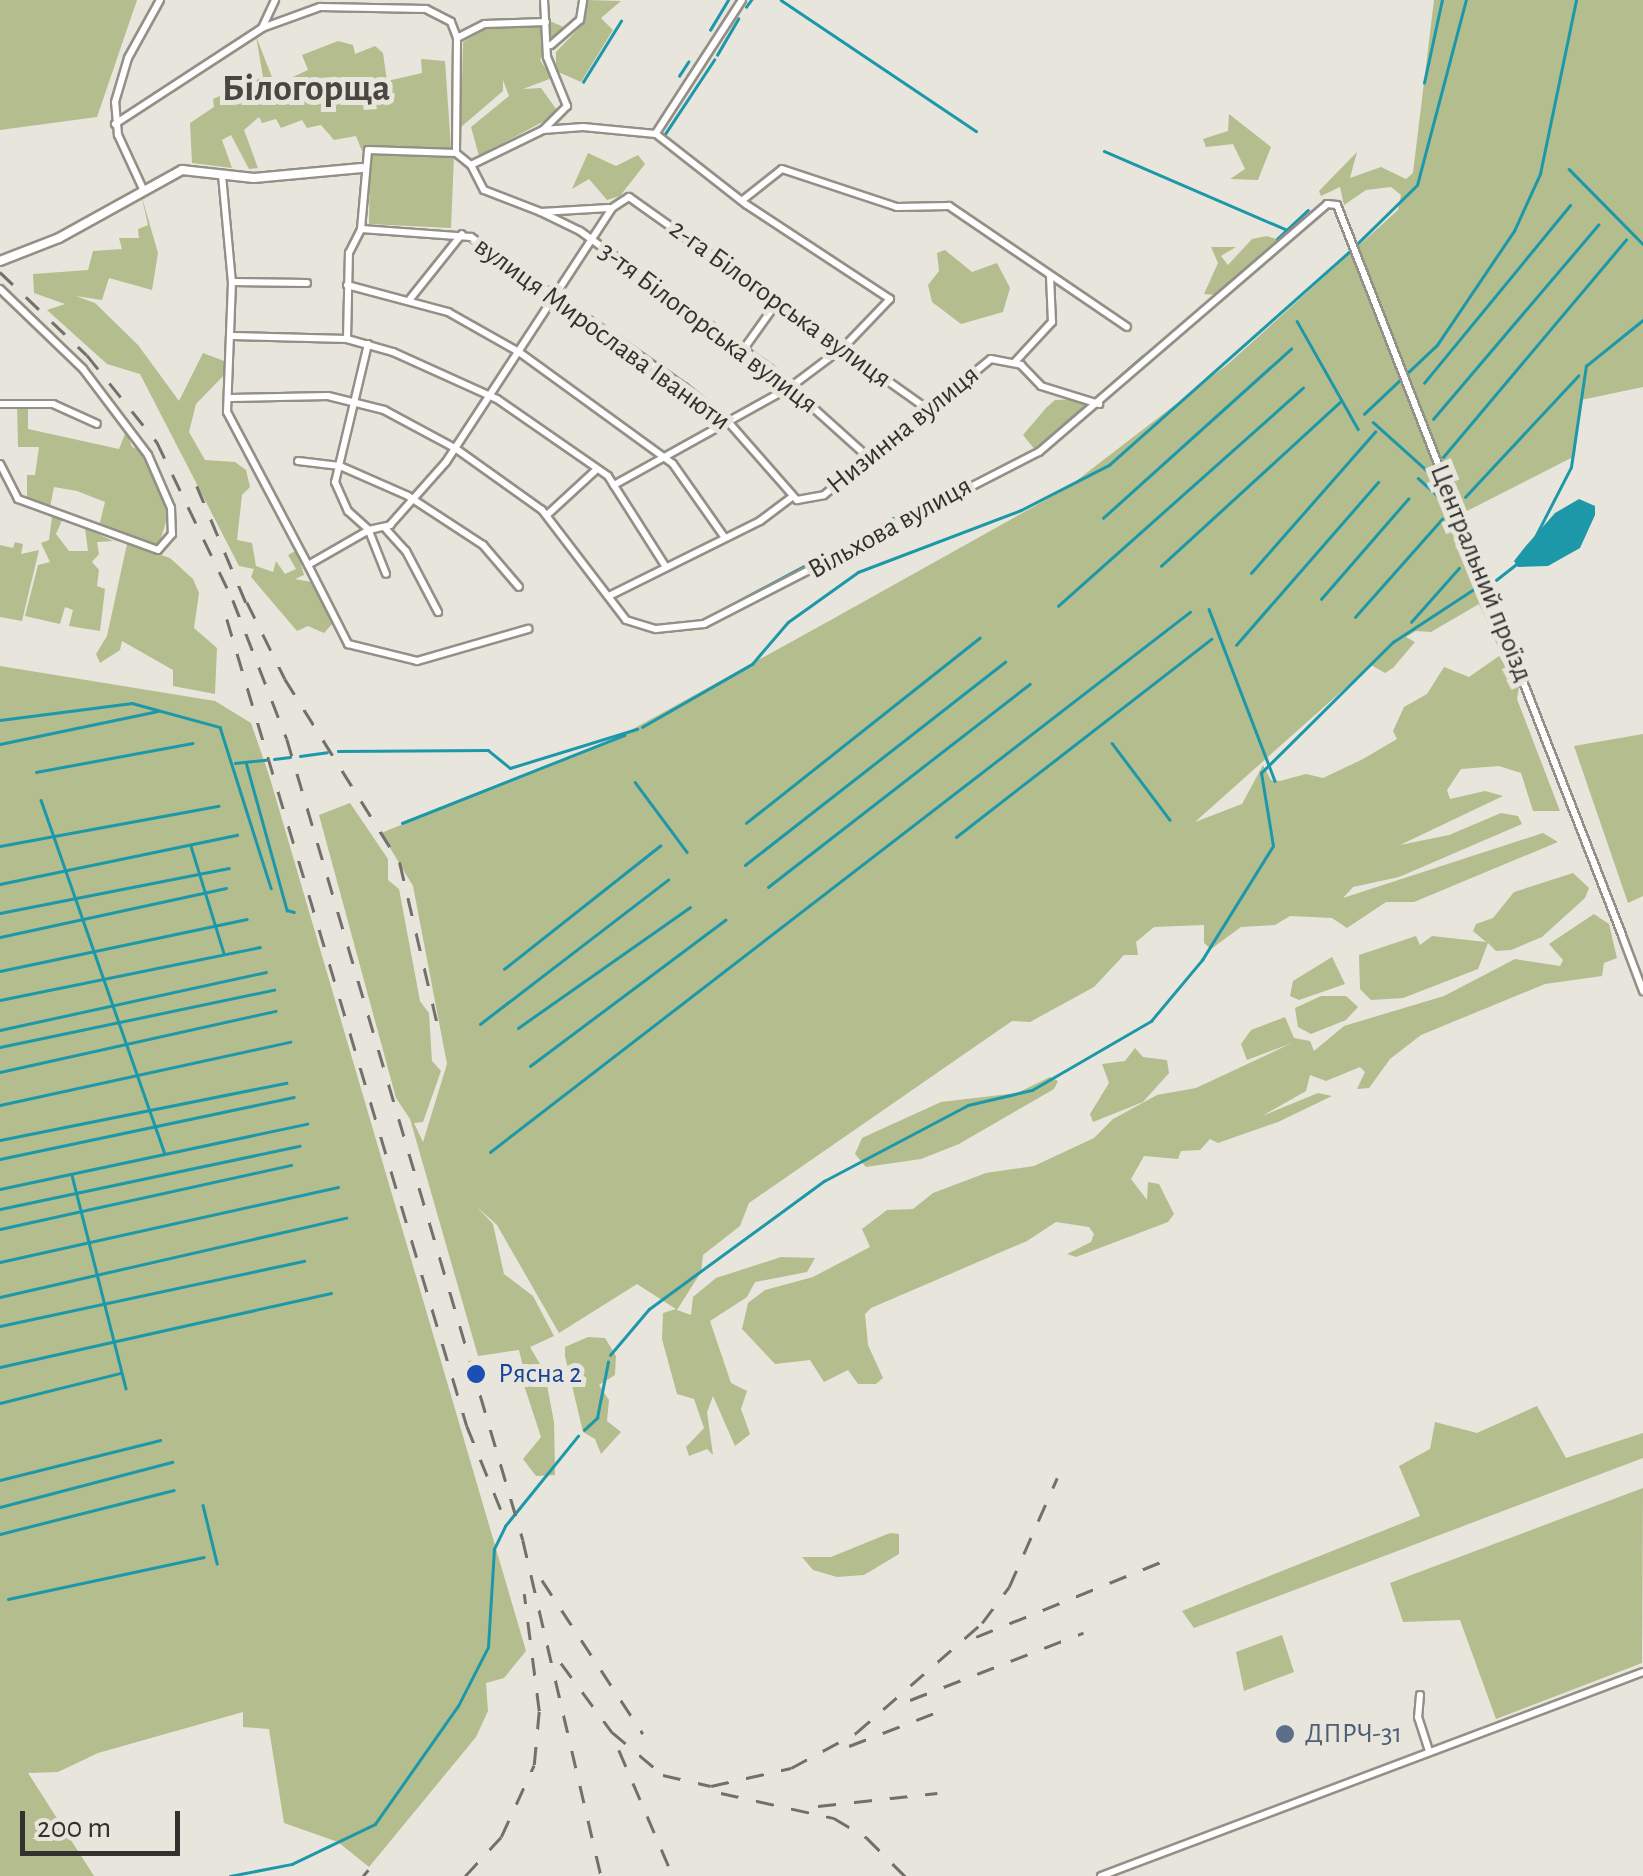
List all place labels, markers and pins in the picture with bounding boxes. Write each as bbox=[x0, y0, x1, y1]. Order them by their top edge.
place label: Рясна 2 bbox=[498, 1357, 582, 1391]
marker: Рясна 2 bbox=[463, 1361, 489, 1387]
place label: ДПРЧ-31 bbox=[1305, 1717, 1402, 1751]
marker: ДПРЧ-31 bbox=[1274, 1723, 1296, 1745]

